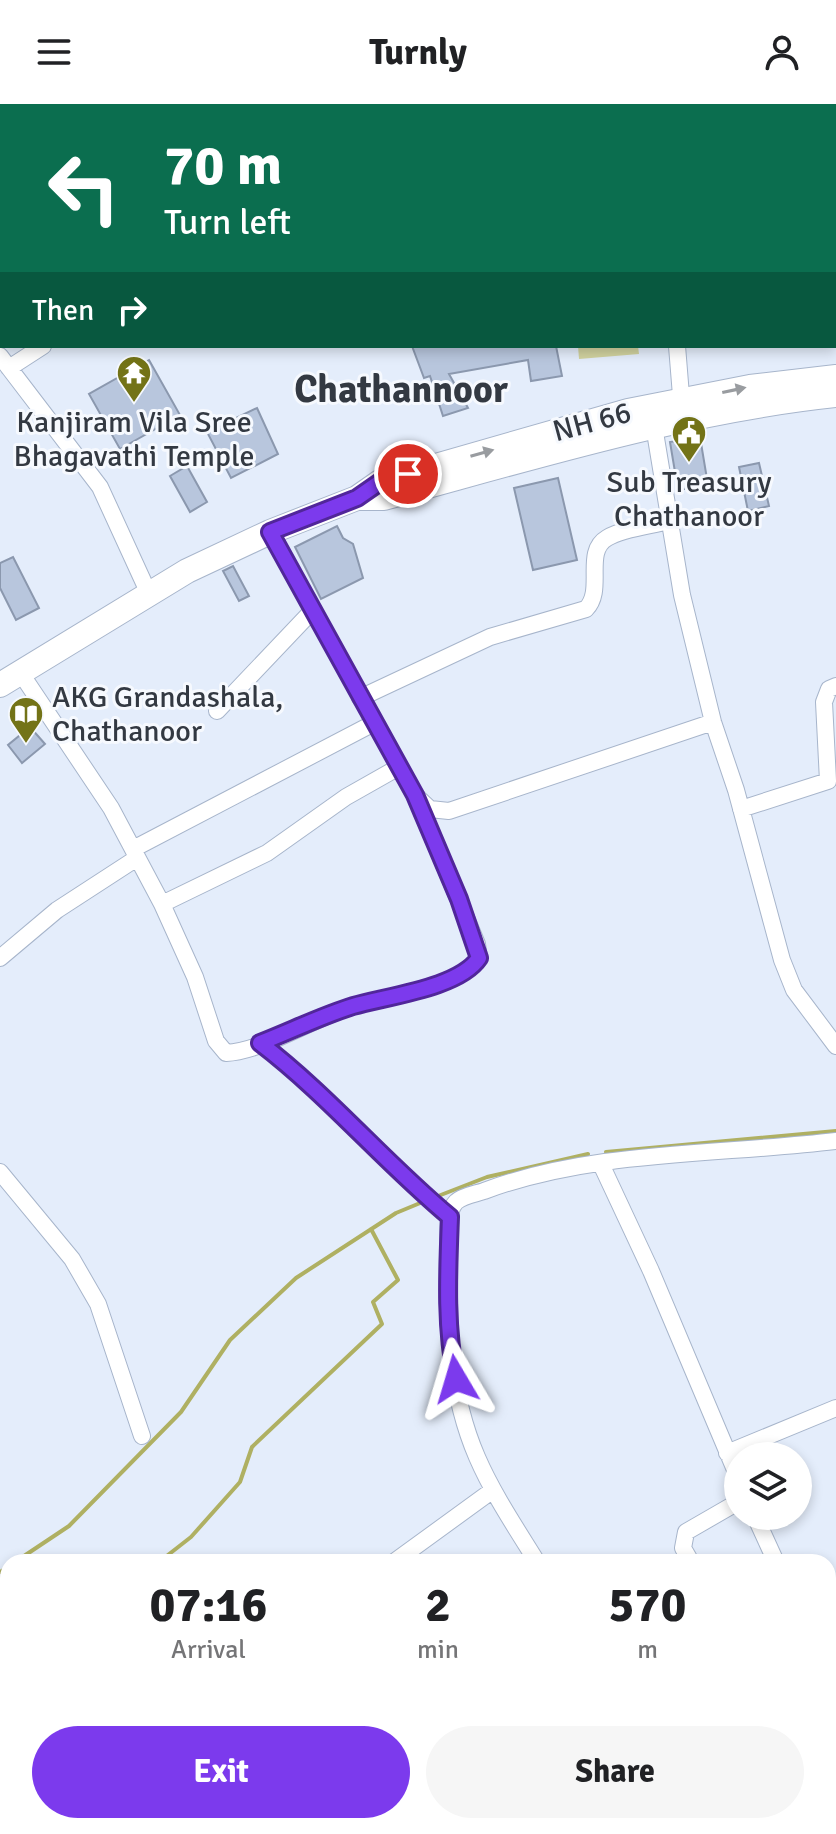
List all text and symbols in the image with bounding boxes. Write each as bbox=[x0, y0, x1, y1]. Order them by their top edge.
icon: menu bbox=[32, 30, 76, 74]
text: Turnly bbox=[369, 30, 467, 75]
icon: person bbox=[760, 30, 804, 74]
text: 70 m bbox=[164, 131, 282, 200]
icon: left bbox=[32, 136, 136, 240]
text: Turn left bbox=[164, 200, 291, 245]
icon: right bbox=[110, 288, 154, 332]
text: Then bbox=[32, 292, 94, 329]
temple icon: Kanjiram Vila Sree Bhagavathi Temple bbox=[115, 354, 153, 404]
district label: Chathannoor bbox=[294, 366, 509, 413]
one-way arrow bbox=[722, 383, 747, 396]
street label: NH 66 bbox=[549, 394, 635, 450]
place label: Kanjiram Vila Sree Bhagavathi Temple bbox=[14, 404, 254, 475]
public building icon: Sub Treasury Chathanoor bbox=[670, 414, 708, 464]
pin bbox=[374, 440, 442, 508]
one-way arrow bbox=[470, 446, 494, 459]
icon: arrive bbox=[386, 452, 430, 496]
place label: Sub Treasury Chathanoor bbox=[607, 464, 771, 535]
place label: AKG Grandashala, Chathanoor bbox=[52, 679, 283, 750]
library icon: AKG Grandashala, Chathanoor bbox=[7, 695, 45, 745]
position arrow bbox=[414, 1337, 498, 1421]
map controls bbox=[724, 1442, 812, 1530]
button: layers bbox=[724, 1442, 812, 1530]
text: 07:16 bbox=[150, 1576, 267, 1635]
text: 2 bbox=[425, 1576, 451, 1635]
text: 570 bbox=[609, 1576, 686, 1635]
text: Arrival bbox=[171, 1634, 246, 1666]
text: min bbox=[417, 1634, 459, 1666]
text: m bbox=[637, 1634, 658, 1666]
button: Exit bbox=[32, 1726, 410, 1818]
button: Share bbox=[426, 1726, 804, 1818]

